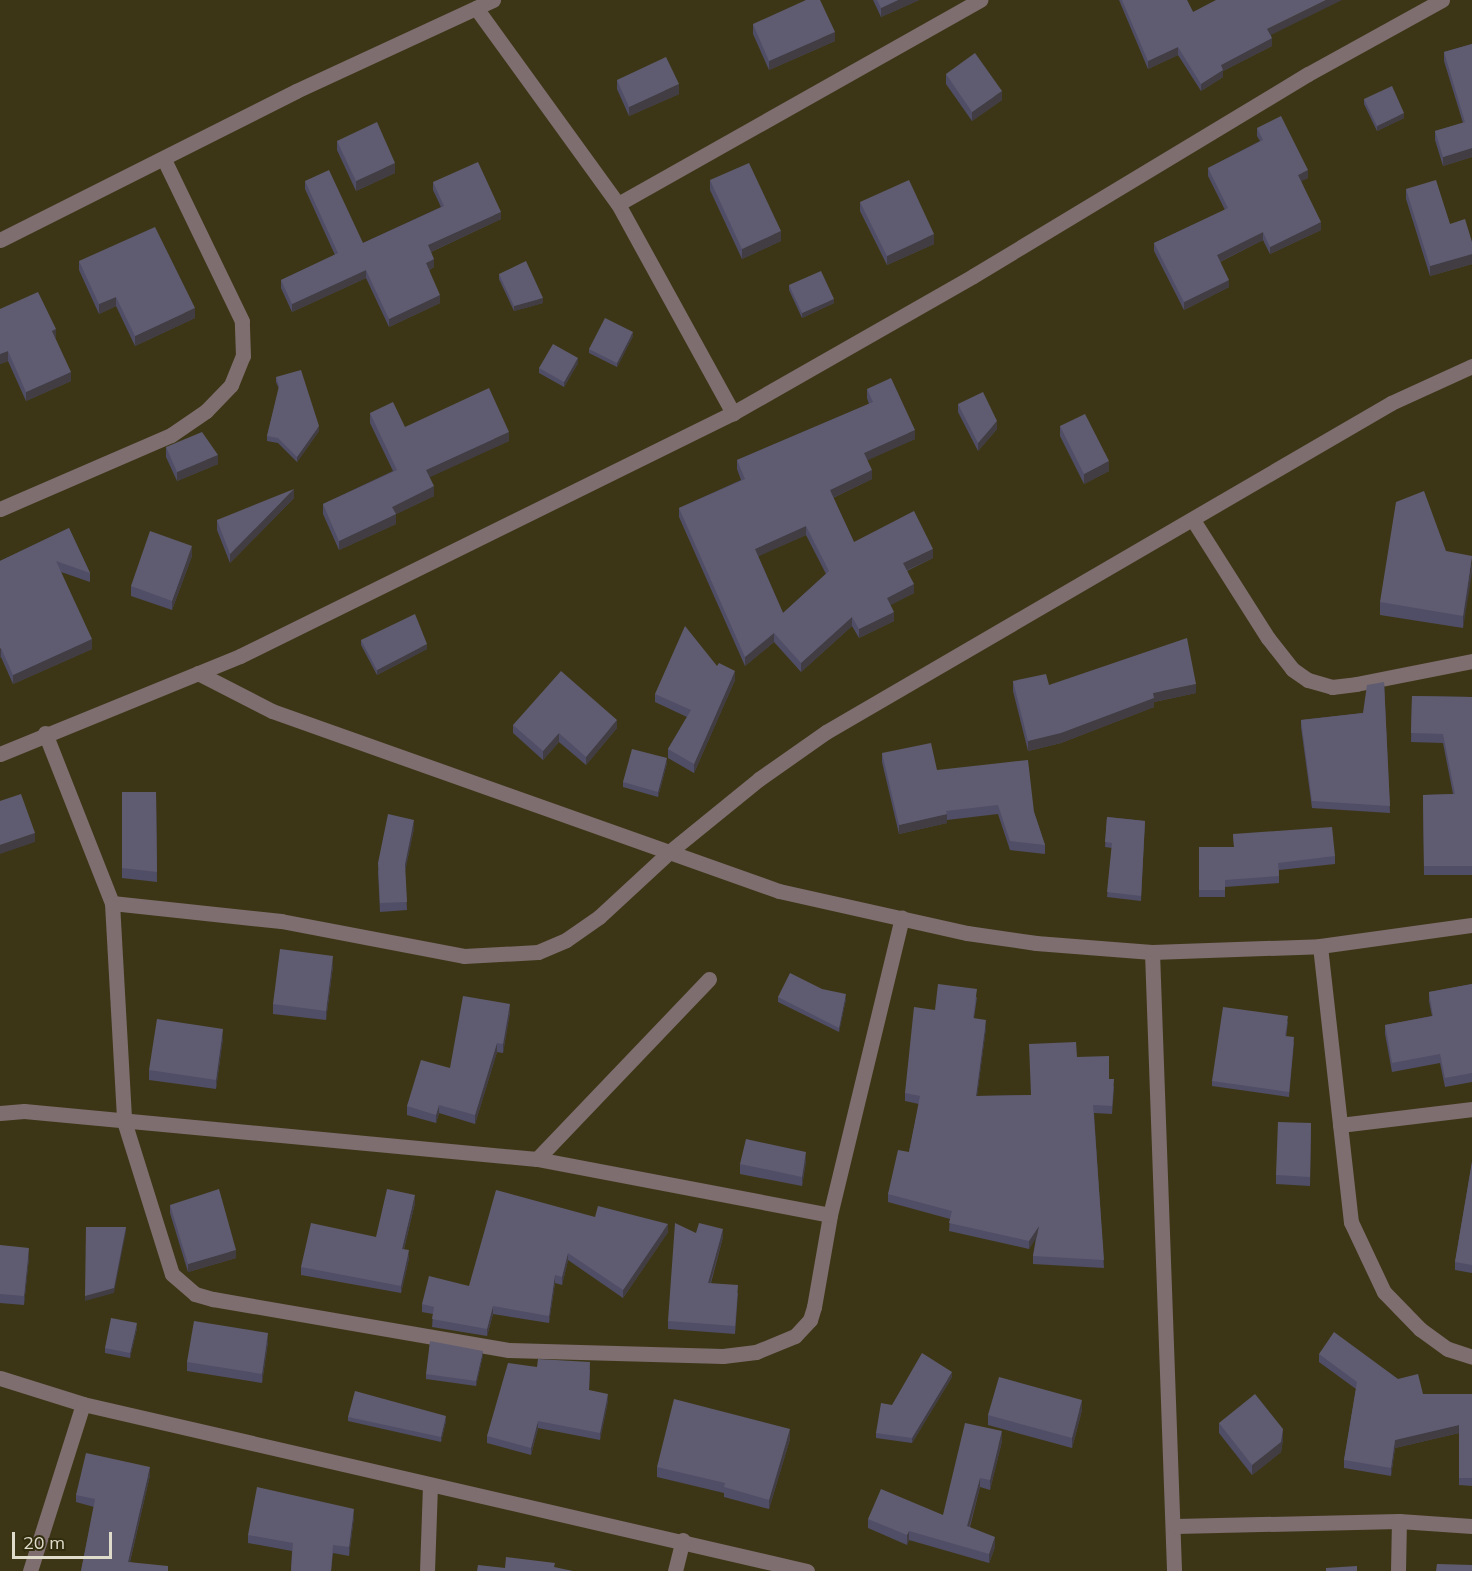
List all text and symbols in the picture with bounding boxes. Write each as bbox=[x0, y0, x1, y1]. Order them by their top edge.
scale bar bbox=[15, 1520, 116, 1558]
text: 20 m bbox=[23, 1531, 65, 1554]

